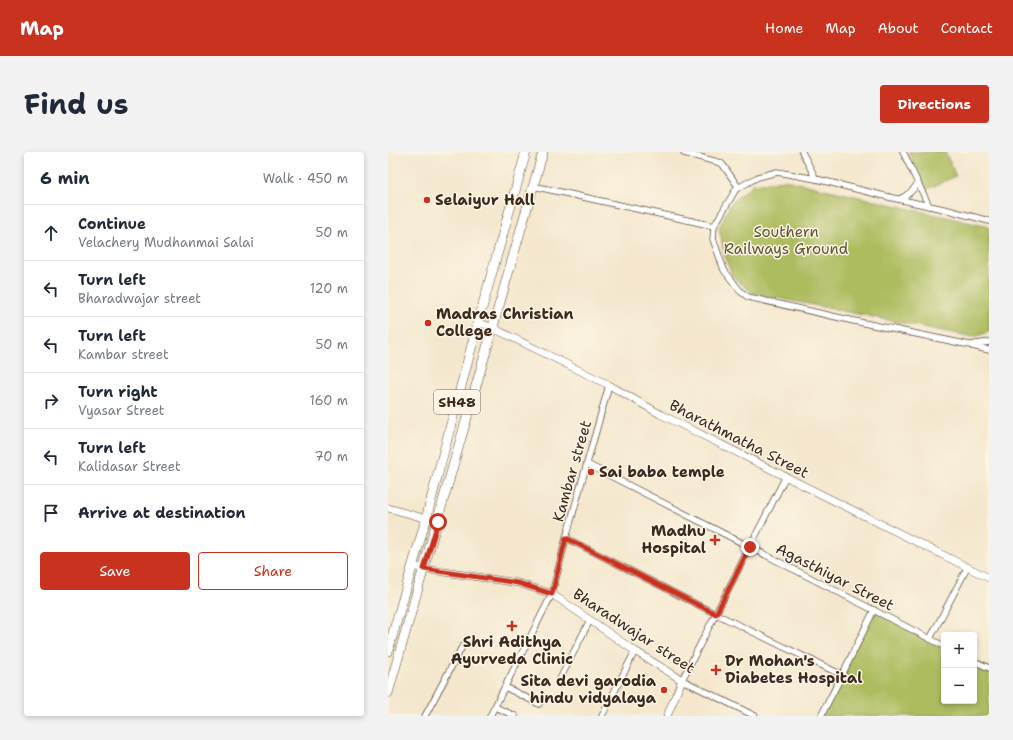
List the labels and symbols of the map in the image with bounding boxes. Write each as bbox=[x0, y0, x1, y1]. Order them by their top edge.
place label: Selaiyur Hall bbox=[435, 190, 535, 210]
marker: Selaiyur Hall bbox=[422, 195, 432, 205]
park label: Southern Railways Ground bbox=[724, 222, 849, 259]
place label: Madras Christian College bbox=[436, 304, 574, 341]
marker: Madras Christian College bbox=[423, 318, 433, 328]
road number: SH48 bbox=[434, 390, 480, 414]
street label: Bharathmatha Street bbox=[666, 395, 812, 483]
street label: Kambar street bbox=[548, 418, 596, 524]
place label: Sai baba temple bbox=[599, 462, 725, 482]
marker: Sai baba temple bbox=[586, 467, 596, 477]
route start bbox=[429, 513, 447, 531]
place label: Madhu Hospital bbox=[641, 521, 706, 558]
marker: Madhu Hospital bbox=[709, 534, 721, 546]
route end bbox=[741, 538, 759, 556]
street label: Agasthiyar Street bbox=[772, 539, 898, 615]
street label: Bharadwajar street bbox=[569, 584, 699, 678]
marker: Shri Adithya Ayurveda Clinic bbox=[506, 620, 518, 632]
place label: Shri Adithya Ayurveda Clinic bbox=[451, 632, 573, 669]
place label: Dr Mohan's Diabetes Hospital bbox=[725, 651, 862, 688]
marker: Dr Mohan's Diabetes Hospital bbox=[710, 664, 722, 676]
place label: Sita devi garodia hindu vidyalaya bbox=[520, 671, 657, 708]
marker: Sita devi garodia hindu vidyalaya bbox=[659, 685, 669, 695]

